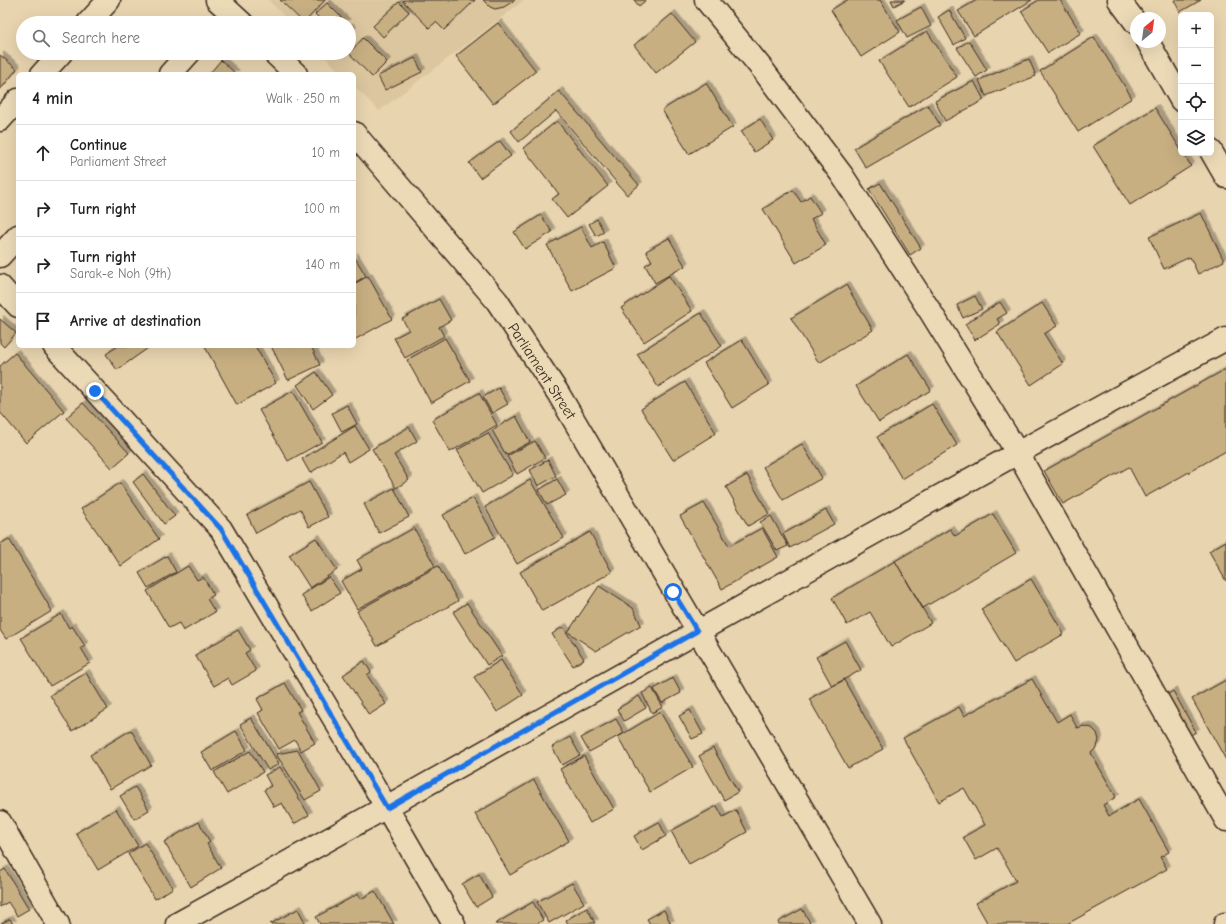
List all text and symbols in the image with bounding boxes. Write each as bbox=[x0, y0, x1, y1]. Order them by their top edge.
north arrow bbox=[1130, 12, 1166, 48]
map controls bbox=[1178, 12, 1214, 156]
button: + bbox=[1178, 12, 1214, 48]
search box bbox=[16, 16, 356, 60]
icon: search bbox=[30, 27, 52, 49]
text: Search here bbox=[62, 29, 140, 47]
button: − bbox=[1178, 48, 1214, 84]
button: locate bbox=[1178, 84, 1214, 120]
text: 4 min bbox=[32, 89, 73, 108]
text: Walk · 250 m bbox=[266, 91, 340, 106]
button: layers bbox=[1178, 120, 1214, 156]
text: Continue bbox=[70, 136, 127, 154]
icon: ahead bbox=[32, 142, 54, 164]
text: 10 m bbox=[312, 145, 340, 160]
text: Parliament Street bbox=[70, 154, 166, 169]
icon: right bbox=[32, 198, 54, 220]
text: Turn right bbox=[70, 200, 136, 218]
text: 100 m bbox=[304, 201, 340, 216]
text: Turn right bbox=[70, 248, 136, 266]
icon: right bbox=[32, 254, 54, 276]
text: 140 m bbox=[306, 257, 340, 272]
text: Sarak-e Noh (9th) bbox=[70, 266, 171, 281]
icon: arrive bbox=[32, 310, 54, 332]
text: Arrive at destination bbox=[70, 312, 201, 330]
street label: Parliament Street bbox=[504, 320, 580, 423]
route end bbox=[86, 382, 104, 400]
route start bbox=[664, 583, 682, 601]

